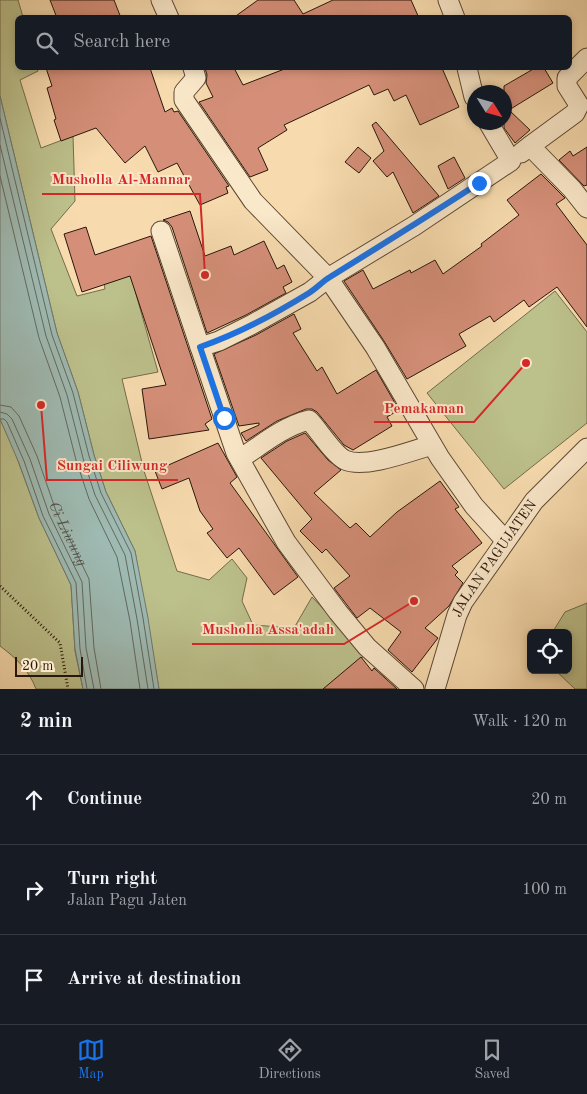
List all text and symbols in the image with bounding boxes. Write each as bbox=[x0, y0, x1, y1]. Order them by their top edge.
search box bbox=[15, 15, 572, 70]
icon: search bbox=[33, 29, 61, 57]
text: Search here bbox=[73, 33, 170, 52]
north arrow bbox=[467, 85, 512, 130]
callout: Musholla Al-Mannar bbox=[42, 164, 200, 194]
route end bbox=[468, 172, 491, 195]
text: Musholla Al-Mannar bbox=[52, 173, 191, 188]
callout: Pemakaman bbox=[374, 392, 474, 422]
text: Pemakaman bbox=[384, 402, 464, 417]
route start bbox=[213, 407, 236, 430]
callout: Sungai Ciliwung bbox=[47, 450, 178, 480]
text: Sungai Ciliwung bbox=[57, 459, 168, 474]
street label: JALAN PAGUJATEN bbox=[450, 497, 539, 619]
water label: Ci Liwung bbox=[46, 500, 89, 569]
callout: Musholla Assa'adah bbox=[192, 614, 344, 644]
text: Musholla Assa'adah bbox=[202, 623, 334, 638]
map controls bbox=[527, 629, 572, 674]
button: locate bbox=[527, 629, 572, 674]
scale bar bbox=[15, 654, 82, 677]
text: 20 m bbox=[22, 659, 53, 673]
text: 2 min bbox=[20, 711, 73, 732]
text: Walk · 120 m bbox=[472, 714, 567, 730]
icon: ahead bbox=[20, 786, 48, 814]
text: Continue bbox=[67, 790, 142, 809]
text: 20 m bbox=[531, 792, 567, 808]
text: Turn right bbox=[67, 870, 157, 889]
icon: right bbox=[20, 876, 48, 904]
text: 100 m bbox=[522, 882, 567, 898]
text: Jalan Pagu Jaten bbox=[67, 893, 187, 909]
icon: arrive bbox=[20, 966, 48, 994]
text: Arrive at destination bbox=[67, 970, 241, 989]
tab: Map bbox=[77, 1036, 105, 1083]
tab: Directions bbox=[259, 1036, 321, 1083]
tab: Saved bbox=[474, 1036, 510, 1083]

